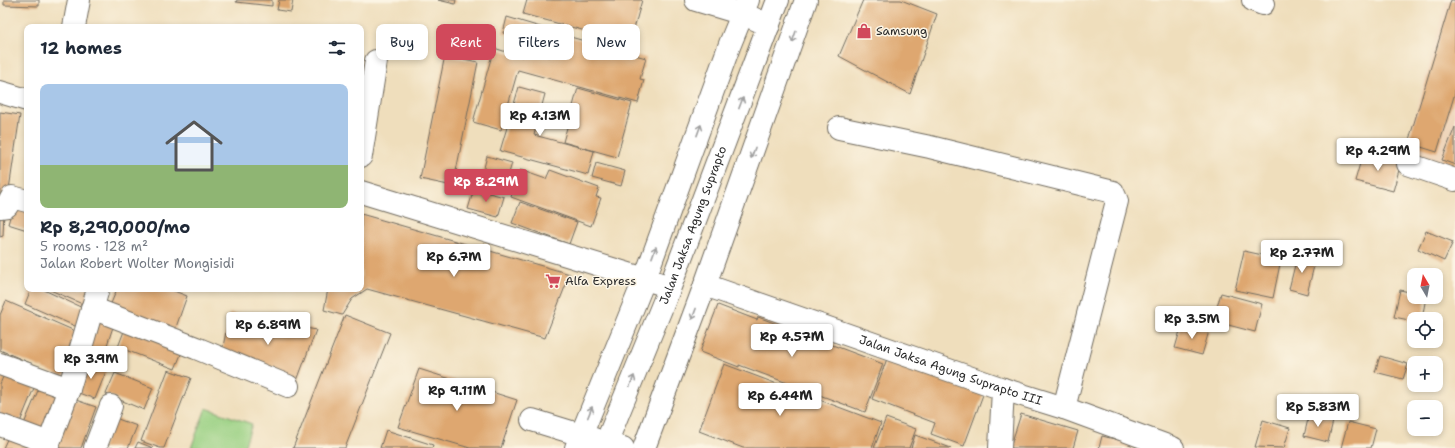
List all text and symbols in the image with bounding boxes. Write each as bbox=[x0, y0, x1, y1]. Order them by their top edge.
shop icon: Samsung bbox=[855, 22, 873, 40]
place label: Samsung bbox=[876, 23, 927, 39]
chip: Buy bbox=[376, 24, 428, 60]
chip: Rent bbox=[436, 24, 496, 60]
chip: Filters bbox=[504, 24, 574, 60]
chip: New bbox=[582, 24, 640, 60]
one-way arrow bbox=[789, 31, 797, 43]
text: 12 homes bbox=[40, 37, 122, 59]
icon: filters bbox=[326, 37, 348, 59]
one-way arrow bbox=[737, 98, 745, 110]
pin: Rp 4.13M bbox=[499, 103, 581, 137]
text: Rp 4.13M bbox=[510, 107, 570, 124]
icon: home bbox=[158, 110, 230, 182]
one-way arrow bbox=[695, 124, 703, 136]
pin: Rp 4.29M bbox=[1337, 138, 1419, 172]
text: Rp 4.29M bbox=[1346, 142, 1410, 159]
street label: Jalan Jaksa Agung Suprapto bbox=[656, 144, 730, 307]
one-way arrow bbox=[749, 146, 756, 159]
pin: Rp 8.29M bbox=[445, 169, 527, 203]
text: Rp 8.29M bbox=[453, 173, 519, 190]
text: Rp 8,290,000/mo bbox=[40, 216, 190, 238]
text: 5 rooms · 128 m² bbox=[40, 238, 148, 255]
pin: Rp 2.77M bbox=[1261, 240, 1343, 274]
pin: Rp 6.7M bbox=[417, 244, 491, 278]
text: Rp 2.77M bbox=[1270, 244, 1334, 261]
one-way arrow bbox=[651, 246, 659, 258]
text: Rp 6.7M bbox=[426, 248, 482, 265]
text: Jalan Robert Wolter Mongisidi bbox=[40, 255, 235, 272]
north arrow bbox=[1407, 268, 1443, 304]
map controls bbox=[1407, 268, 1443, 436]
supermarket icon: Alfa Express bbox=[544, 272, 562, 290]
place label: Alfa Express bbox=[565, 273, 636, 289]
pin: Rp 3.5M bbox=[1155, 306, 1229, 340]
one-way arrow bbox=[689, 308, 697, 320]
text: Rp 3.5M bbox=[1164, 310, 1220, 327]
pin: Rp 6.89M bbox=[227, 312, 309, 346]
button: locate bbox=[1407, 312, 1443, 348]
text: Rp 6.89M bbox=[235, 316, 301, 333]
pin: Rp 4.57M bbox=[751, 324, 833, 358]
text: Rp 4.57M bbox=[760, 328, 824, 345]
street label: Jalan Jaksa Agung Suprapto III bbox=[857, 331, 1045, 409]
pin: Rp 3.9M bbox=[54, 346, 128, 380]
text: Rp 3.9M bbox=[63, 350, 119, 367]
button: + bbox=[1407, 356, 1443, 392]
one-way arrow bbox=[628, 375, 636, 387]
pin: Rp 9.11M bbox=[416, 378, 498, 412]
text: Rp 9.11M bbox=[428, 382, 486, 399]
pin: Rp 6.44M bbox=[739, 383, 821, 417]
text: Rp 6.44M bbox=[747, 387, 813, 404]
pin: Rp 5.83M bbox=[1277, 394, 1359, 428]
text: Rp 5.83M bbox=[1286, 398, 1350, 415]
button: − bbox=[1407, 400, 1443, 436]
one-way arrow bbox=[587, 406, 595, 418]

